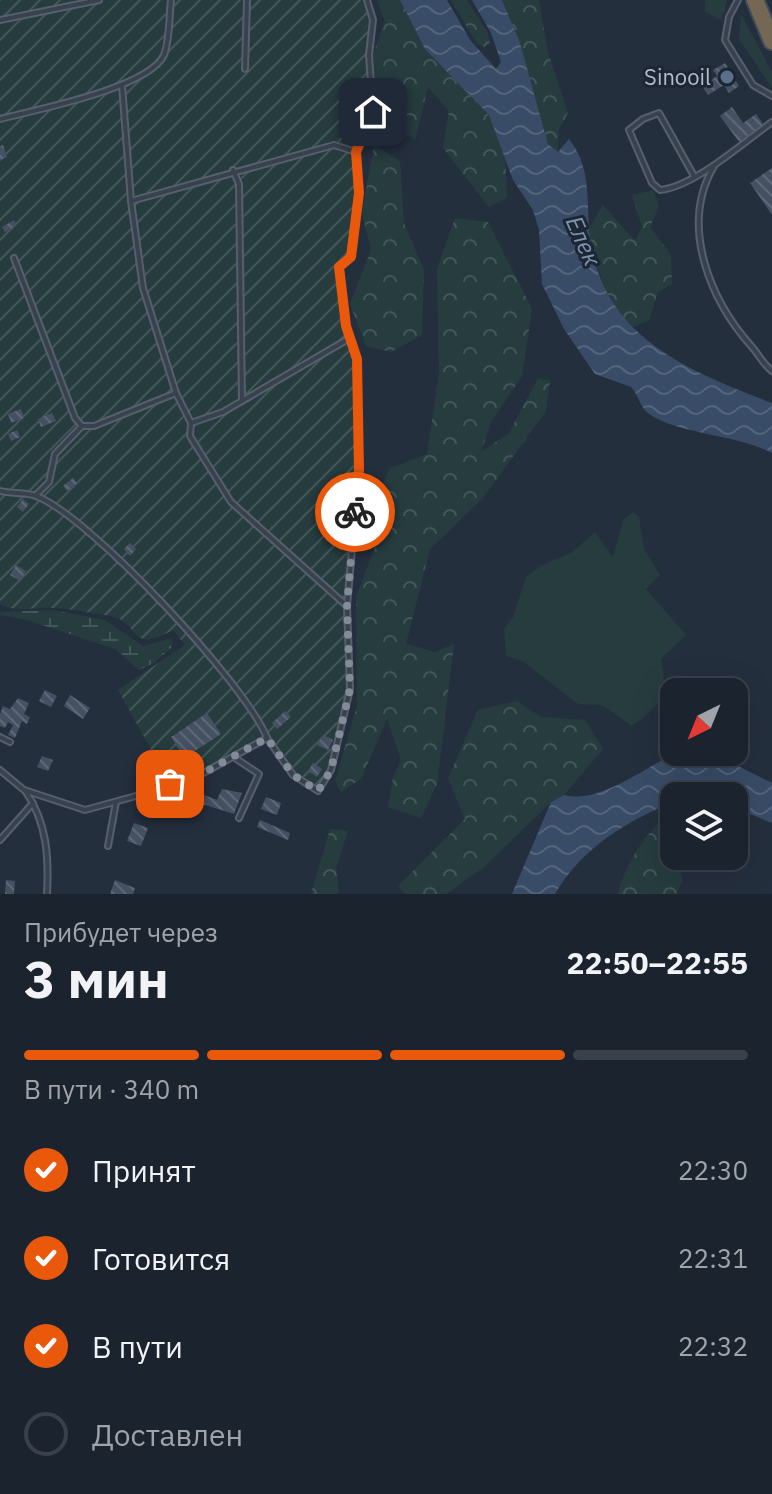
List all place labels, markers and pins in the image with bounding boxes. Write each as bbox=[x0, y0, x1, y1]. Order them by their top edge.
place label: Sinooil bbox=[644, 62, 711, 91]
marker: Sinooil bbox=[718, 68, 736, 86]
pin bbox=[339, 78, 407, 146]
pin bbox=[136, 750, 204, 818]

